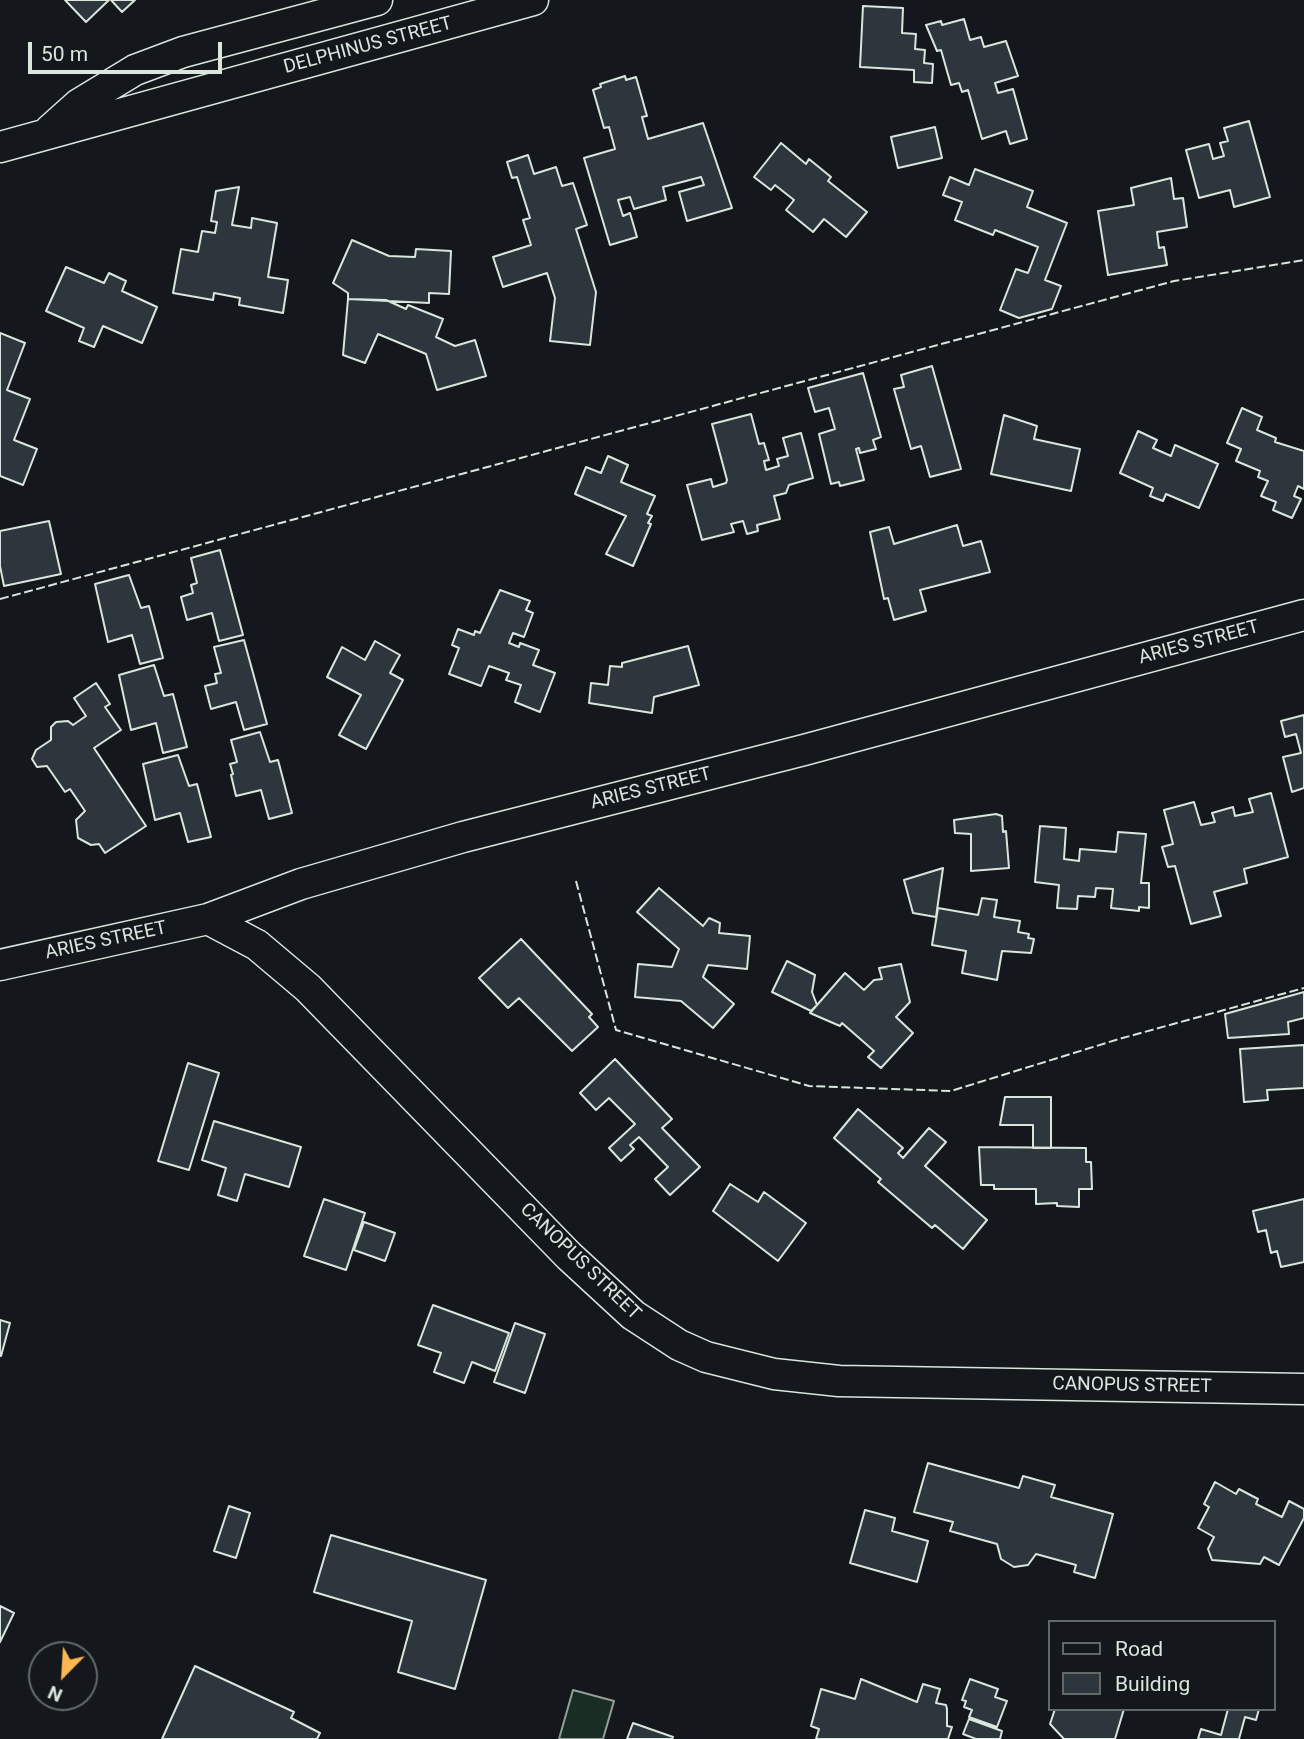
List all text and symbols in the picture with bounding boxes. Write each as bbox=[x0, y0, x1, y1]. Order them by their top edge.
street label: DELPHINUS STREET bbox=[281, 13, 455, 79]
scale bar bbox=[32, 28, 226, 72]
text: 50 m bbox=[41, 42, 88, 66]
street label: ARIES STREET bbox=[1136, 616, 1262, 670]
street label: ARIES STREET bbox=[588, 763, 714, 815]
street label: ARIES STREET bbox=[43, 917, 169, 965]
street label: CANOPUS STREET bbox=[515, 1199, 645, 1325]
street label: CANOPUS STREET bbox=[1052, 1373, 1212, 1399]
legend bbox=[1048, 1620, 1276, 1711]
text: Road bbox=[1115, 1637, 1163, 1661]
north arrow bbox=[28, 1641, 98, 1711]
text: Building bbox=[1115, 1672, 1190, 1696]
text: N bbox=[44, 1681, 66, 1707]

